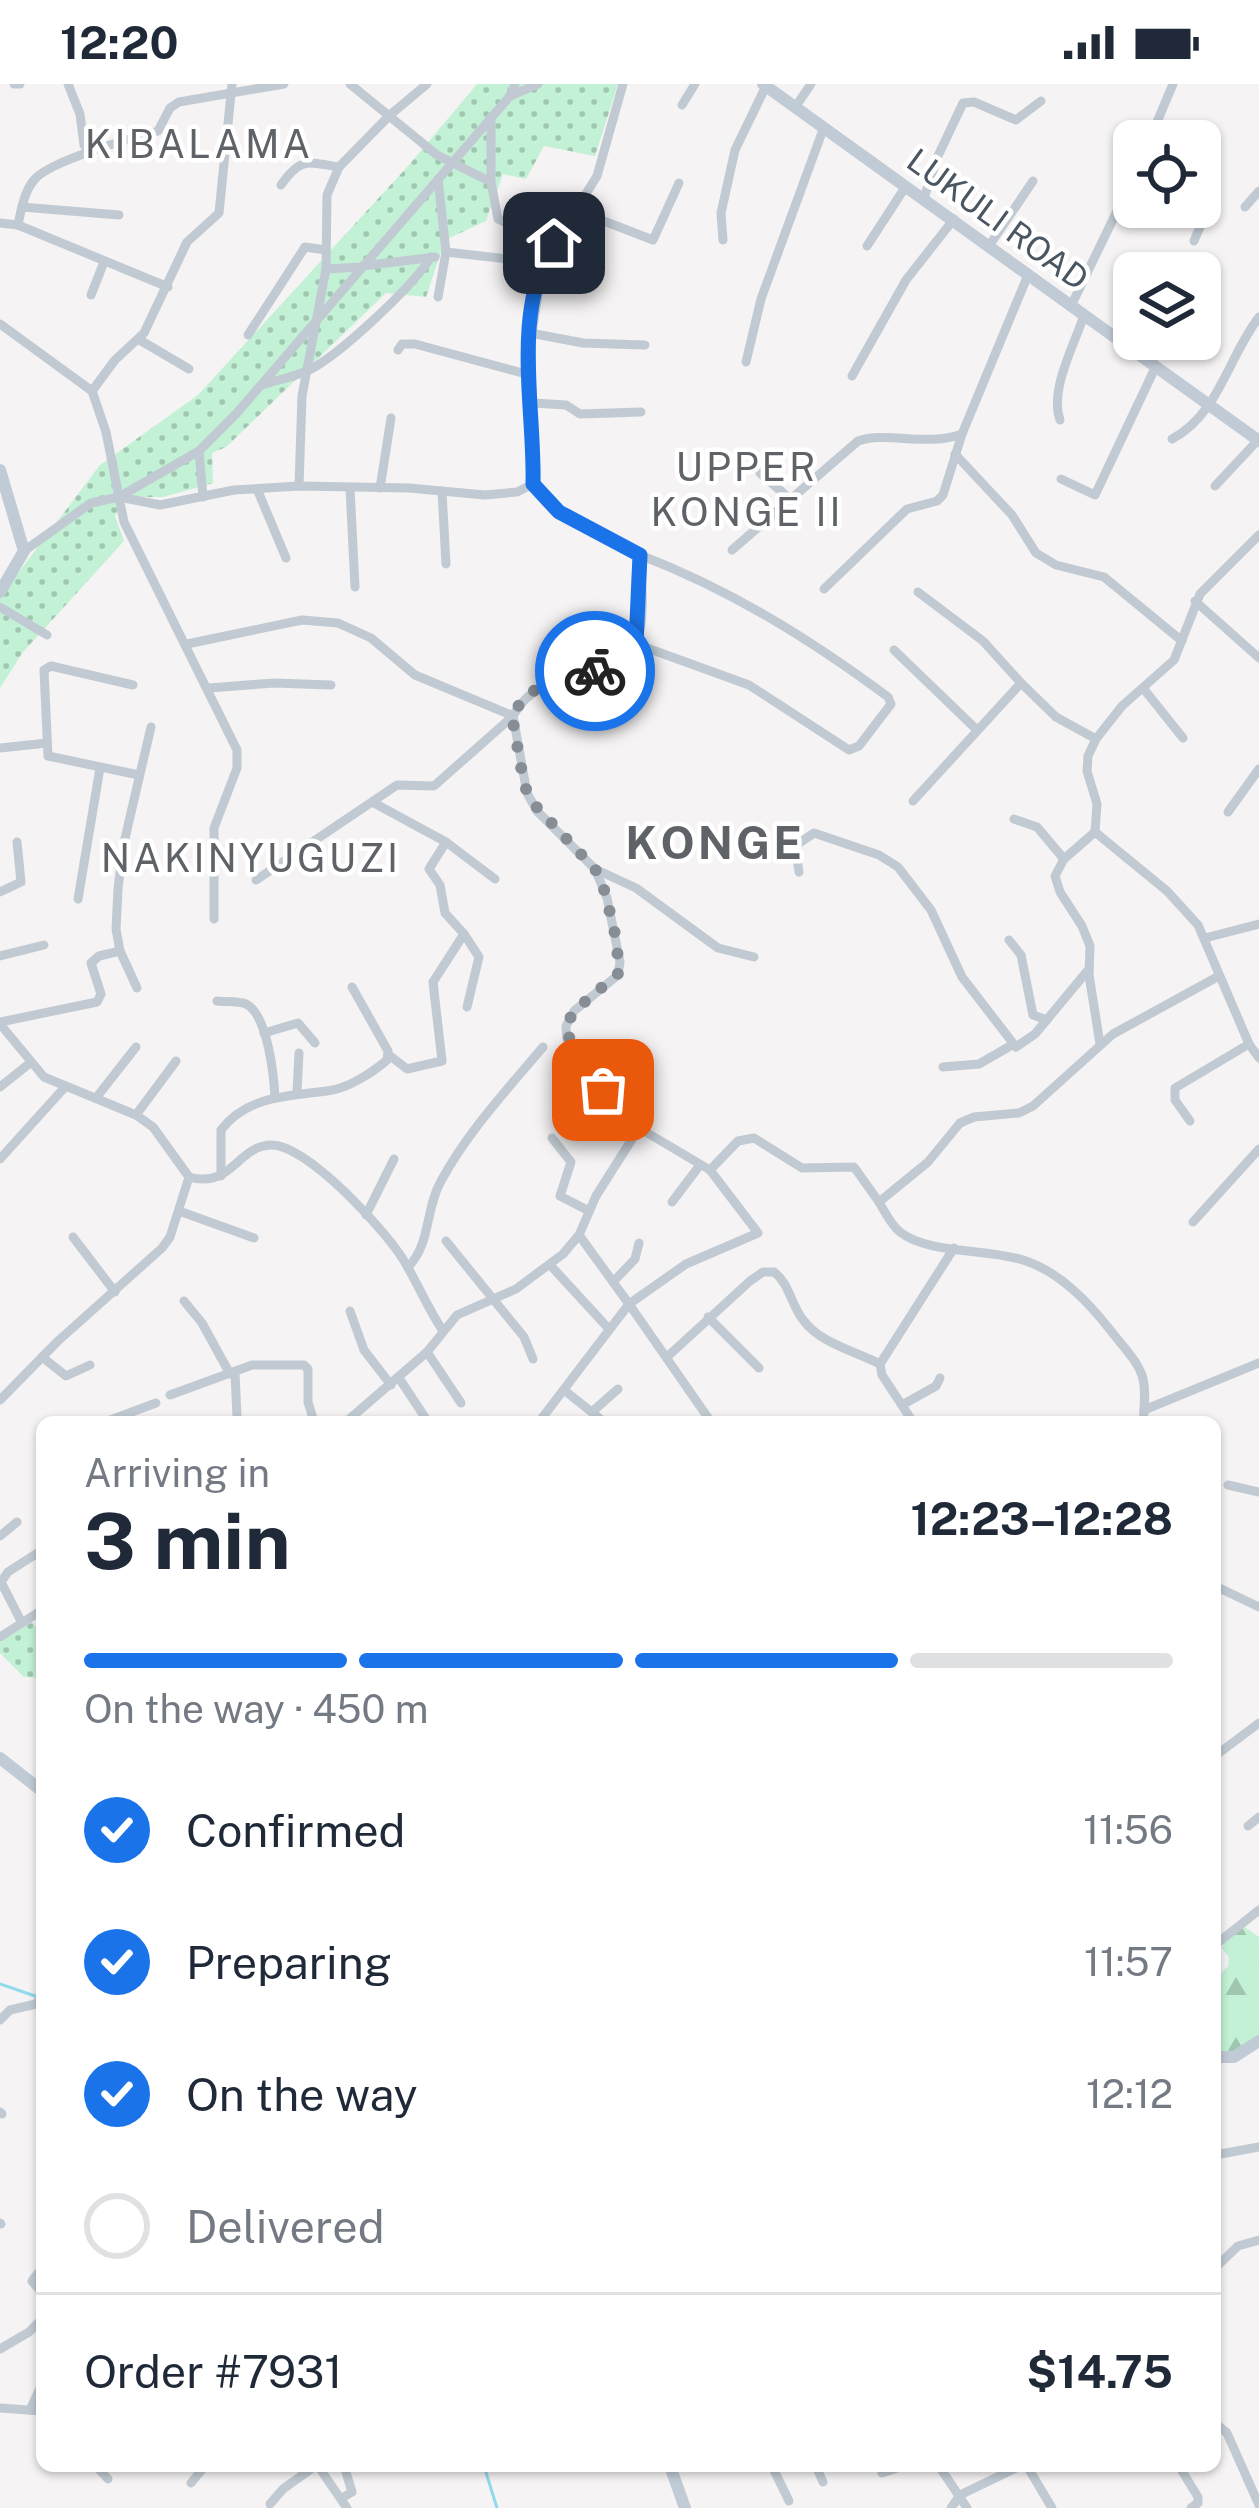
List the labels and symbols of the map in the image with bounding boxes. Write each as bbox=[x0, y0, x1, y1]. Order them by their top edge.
district label: KIBALAMA bbox=[85, 121, 313, 167]
street label: LUKULI ROAD bbox=[900, 141, 1096, 297]
pin bbox=[503, 192, 605, 294]
district label: UPPER KONGE II bbox=[651, 444, 843, 535]
courier bbox=[535, 611, 655, 731]
district label: KONGE bbox=[625, 816, 805, 869]
district label: NAKINYUGUZI bbox=[101, 835, 401, 881]
pin bbox=[552, 1039, 654, 1141]

